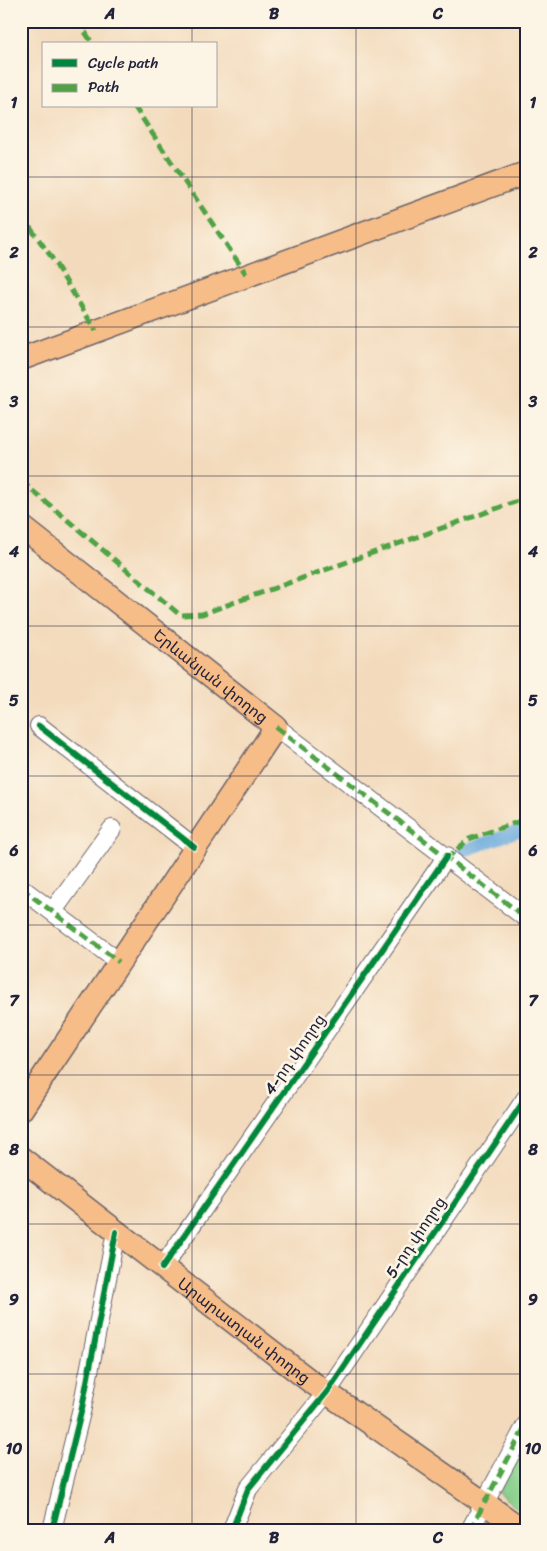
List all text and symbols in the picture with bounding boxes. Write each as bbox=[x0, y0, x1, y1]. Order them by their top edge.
text: A bbox=[104, 0, 115, 28]
text: B bbox=[269, 0, 280, 28]
text: C bbox=[432, 0, 444, 28]
legend bbox=[42, 42, 218, 108]
text: Cycle path bbox=[88, 50, 159, 76]
text: Path bbox=[88, 74, 119, 100]
text: 1 bbox=[11, 88, 18, 117]
text: 1 bbox=[530, 88, 537, 117]
text: 2 bbox=[8, 238, 19, 267]
text: 2 bbox=[527, 238, 538, 267]
text: 3 bbox=[9, 387, 19, 416]
text: 3 bbox=[528, 387, 538, 416]
text: 4 bbox=[8, 537, 19, 566]
text: 4 bbox=[527, 537, 538, 566]
street label: Երևանյան փողոց bbox=[147, 621, 275, 731]
text: 5 bbox=[9, 686, 19, 715]
text: 5 bbox=[528, 686, 538, 715]
text: 6 bbox=[8, 836, 19, 865]
text: 6 bbox=[527, 836, 538, 865]
text: 7 bbox=[9, 986, 20, 1015]
text: 7 bbox=[528, 986, 539, 1015]
street label: 4-րդ փողոց bbox=[256, 1007, 333, 1101]
text: 8 bbox=[8, 1135, 19, 1164]
text: 8 bbox=[527, 1135, 538, 1164]
street label: 5-րդ փողոց bbox=[377, 1190, 454, 1284]
street label: Արարատյան փողոց bbox=[171, 1270, 317, 1392]
text: 9 bbox=[9, 1285, 19, 1314]
text: 9 bbox=[528, 1285, 538, 1314]
text: 10 bbox=[6, 1434, 22, 1463]
text: 10 bbox=[525, 1434, 541, 1463]
text: A bbox=[104, 1523, 115, 1551]
text: B bbox=[269, 1523, 280, 1551]
text: C bbox=[432, 1523, 444, 1551]

